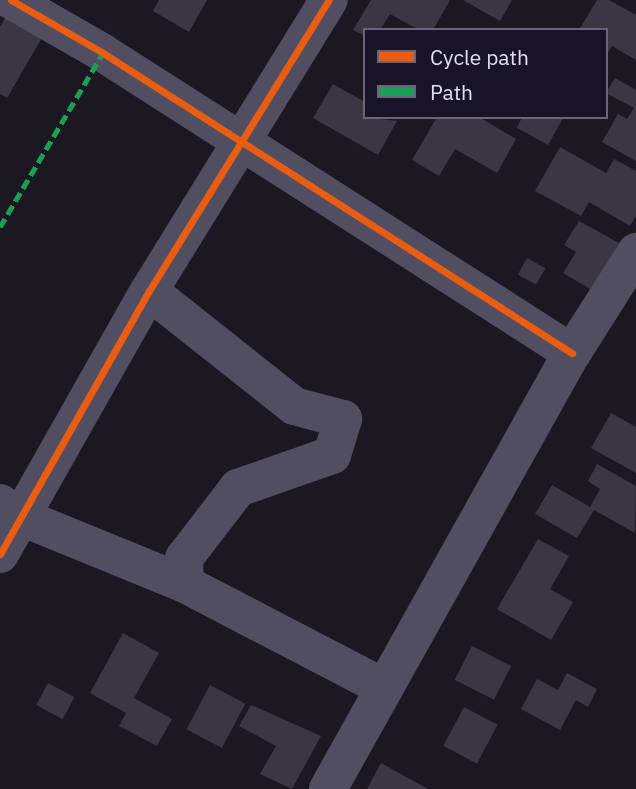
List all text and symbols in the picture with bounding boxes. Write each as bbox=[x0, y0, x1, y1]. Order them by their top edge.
legend bbox=[363, 28, 608, 119]
text: Cycle path bbox=[430, 43, 529, 71]
text: Path bbox=[430, 78, 473, 106]

